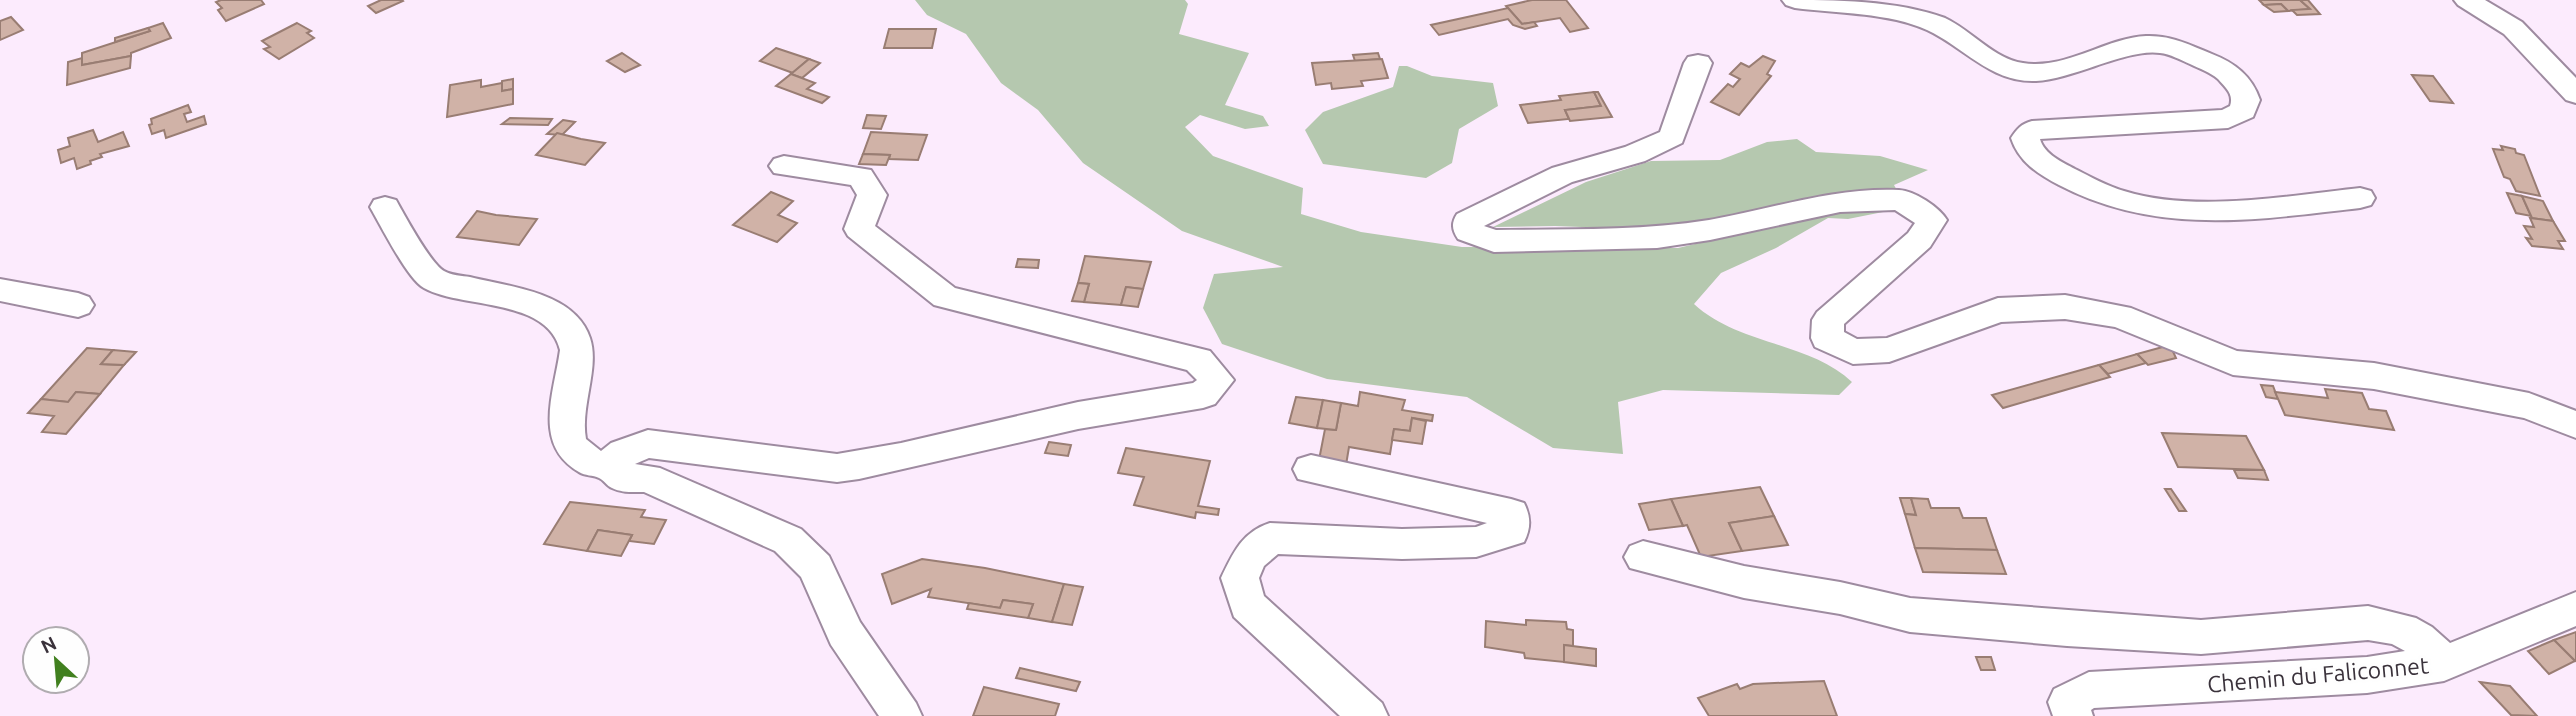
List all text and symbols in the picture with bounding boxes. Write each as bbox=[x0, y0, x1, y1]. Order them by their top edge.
north arrow bbox=[21, 625, 91, 695]
text: N bbox=[37, 632, 60, 658]
street label: Chemin du Faliconnet bbox=[2206, 652, 2430, 697]

